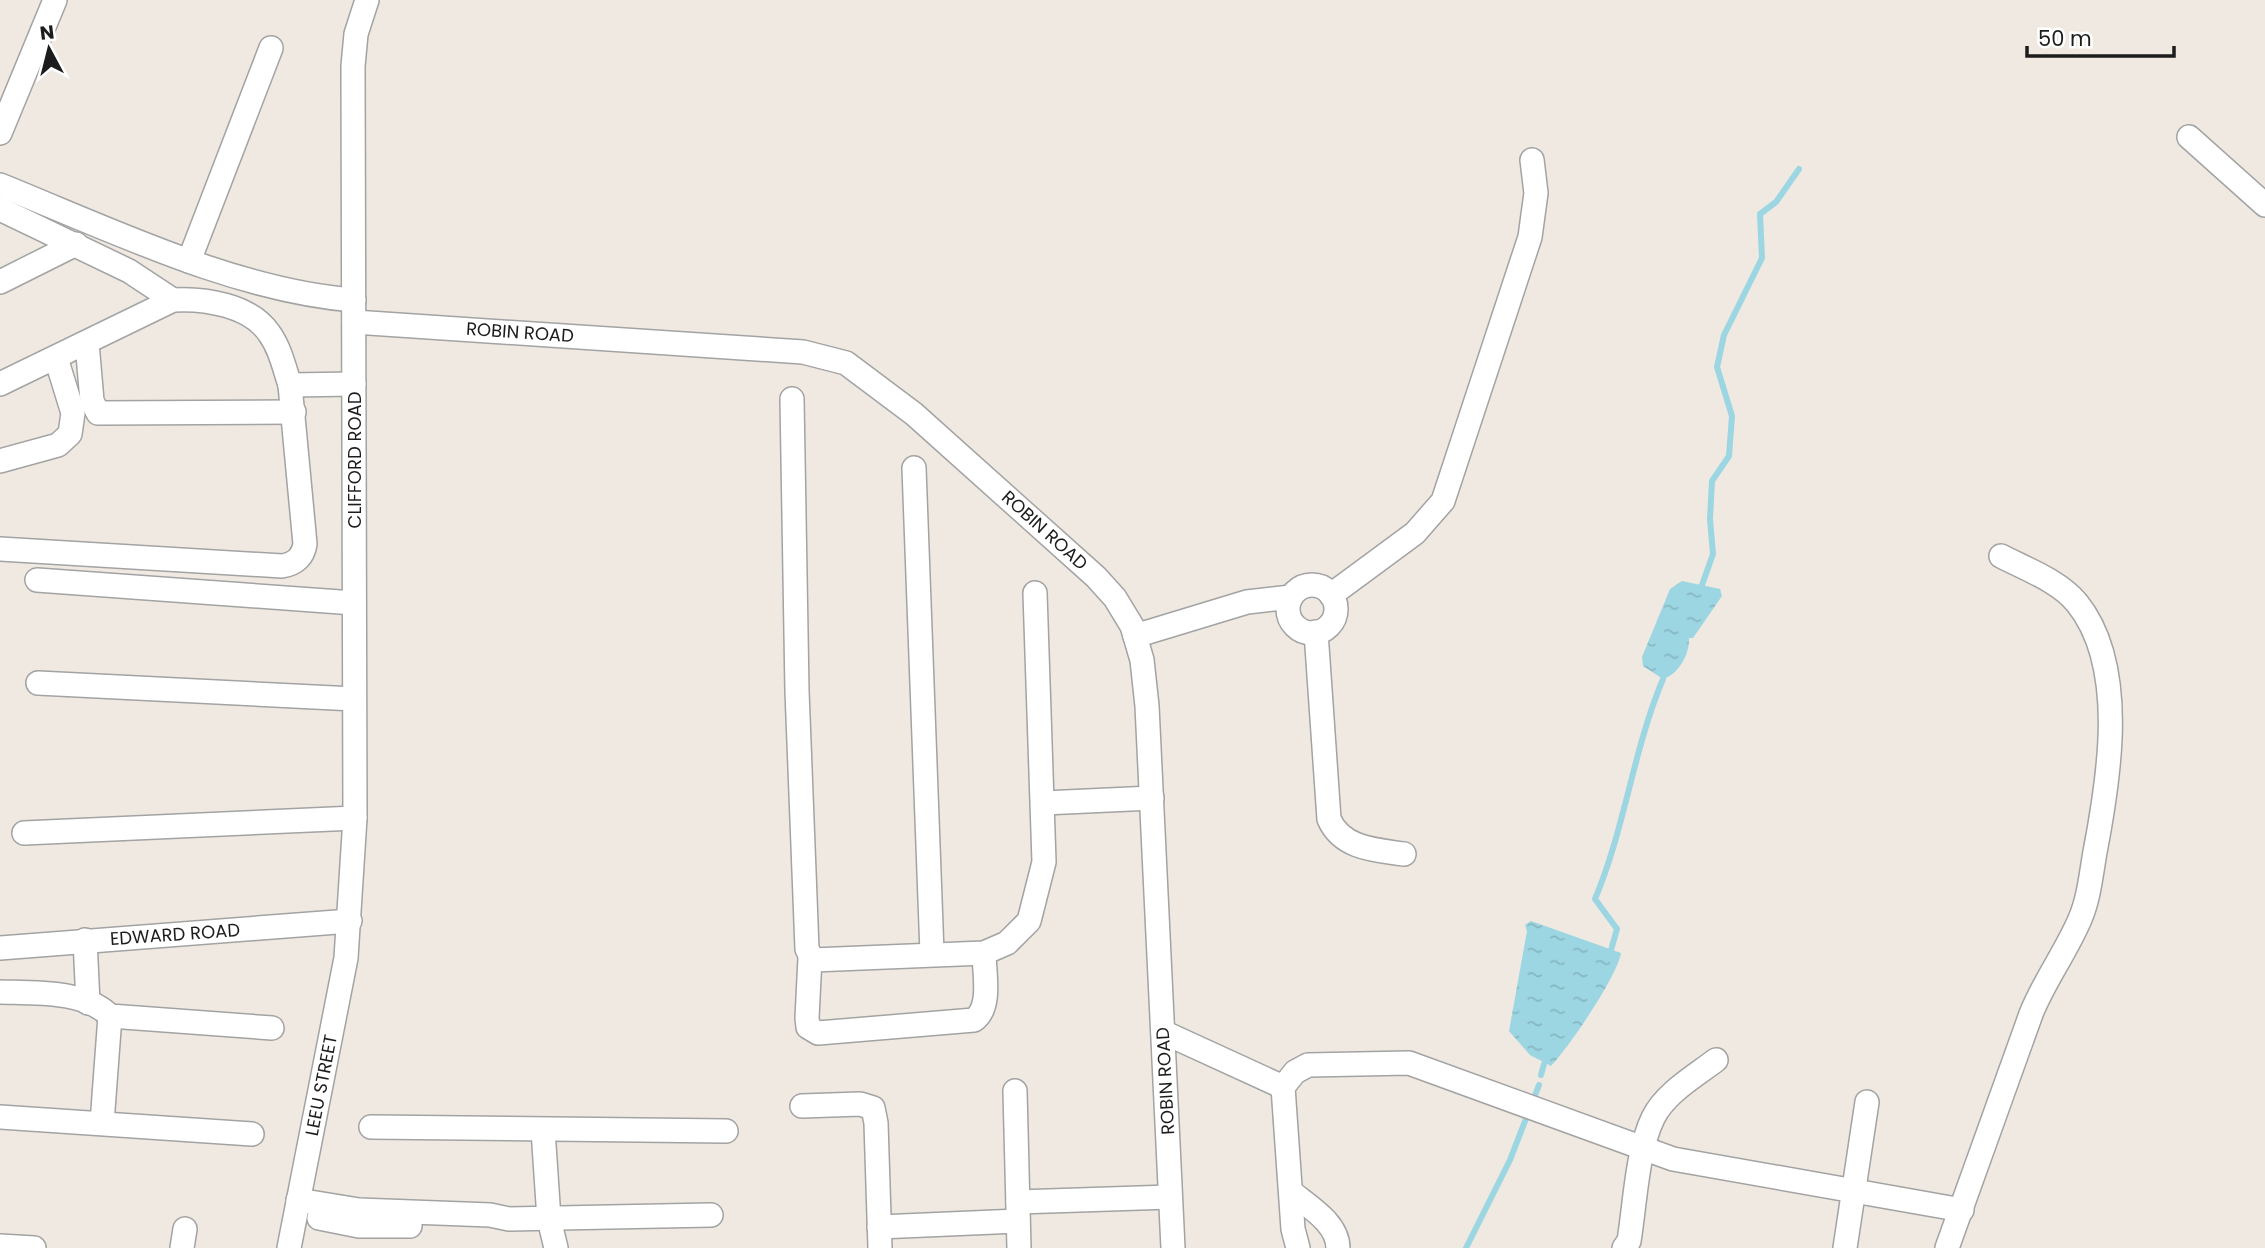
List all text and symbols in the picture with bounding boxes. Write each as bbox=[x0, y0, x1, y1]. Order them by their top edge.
north arrow bbox=[14, 14, 84, 84]
scale bar bbox=[2027, 14, 2174, 58]
text: N bbox=[38, 18, 56, 47]
text: 50 m bbox=[2038, 24, 2092, 53]
street label: ROBIN ROAD bbox=[465, 316, 575, 348]
street label: CLIFFORD ROAD bbox=[342, 392, 367, 528]
street label: ROBIN ROAD bbox=[997, 485, 1093, 575]
street label: EDWARD ROAD bbox=[109, 917, 241, 951]
street label: ROBIN ROAD bbox=[1150, 1026, 1180, 1136]
street label: LEEU STREET bbox=[299, 1032, 343, 1138]

